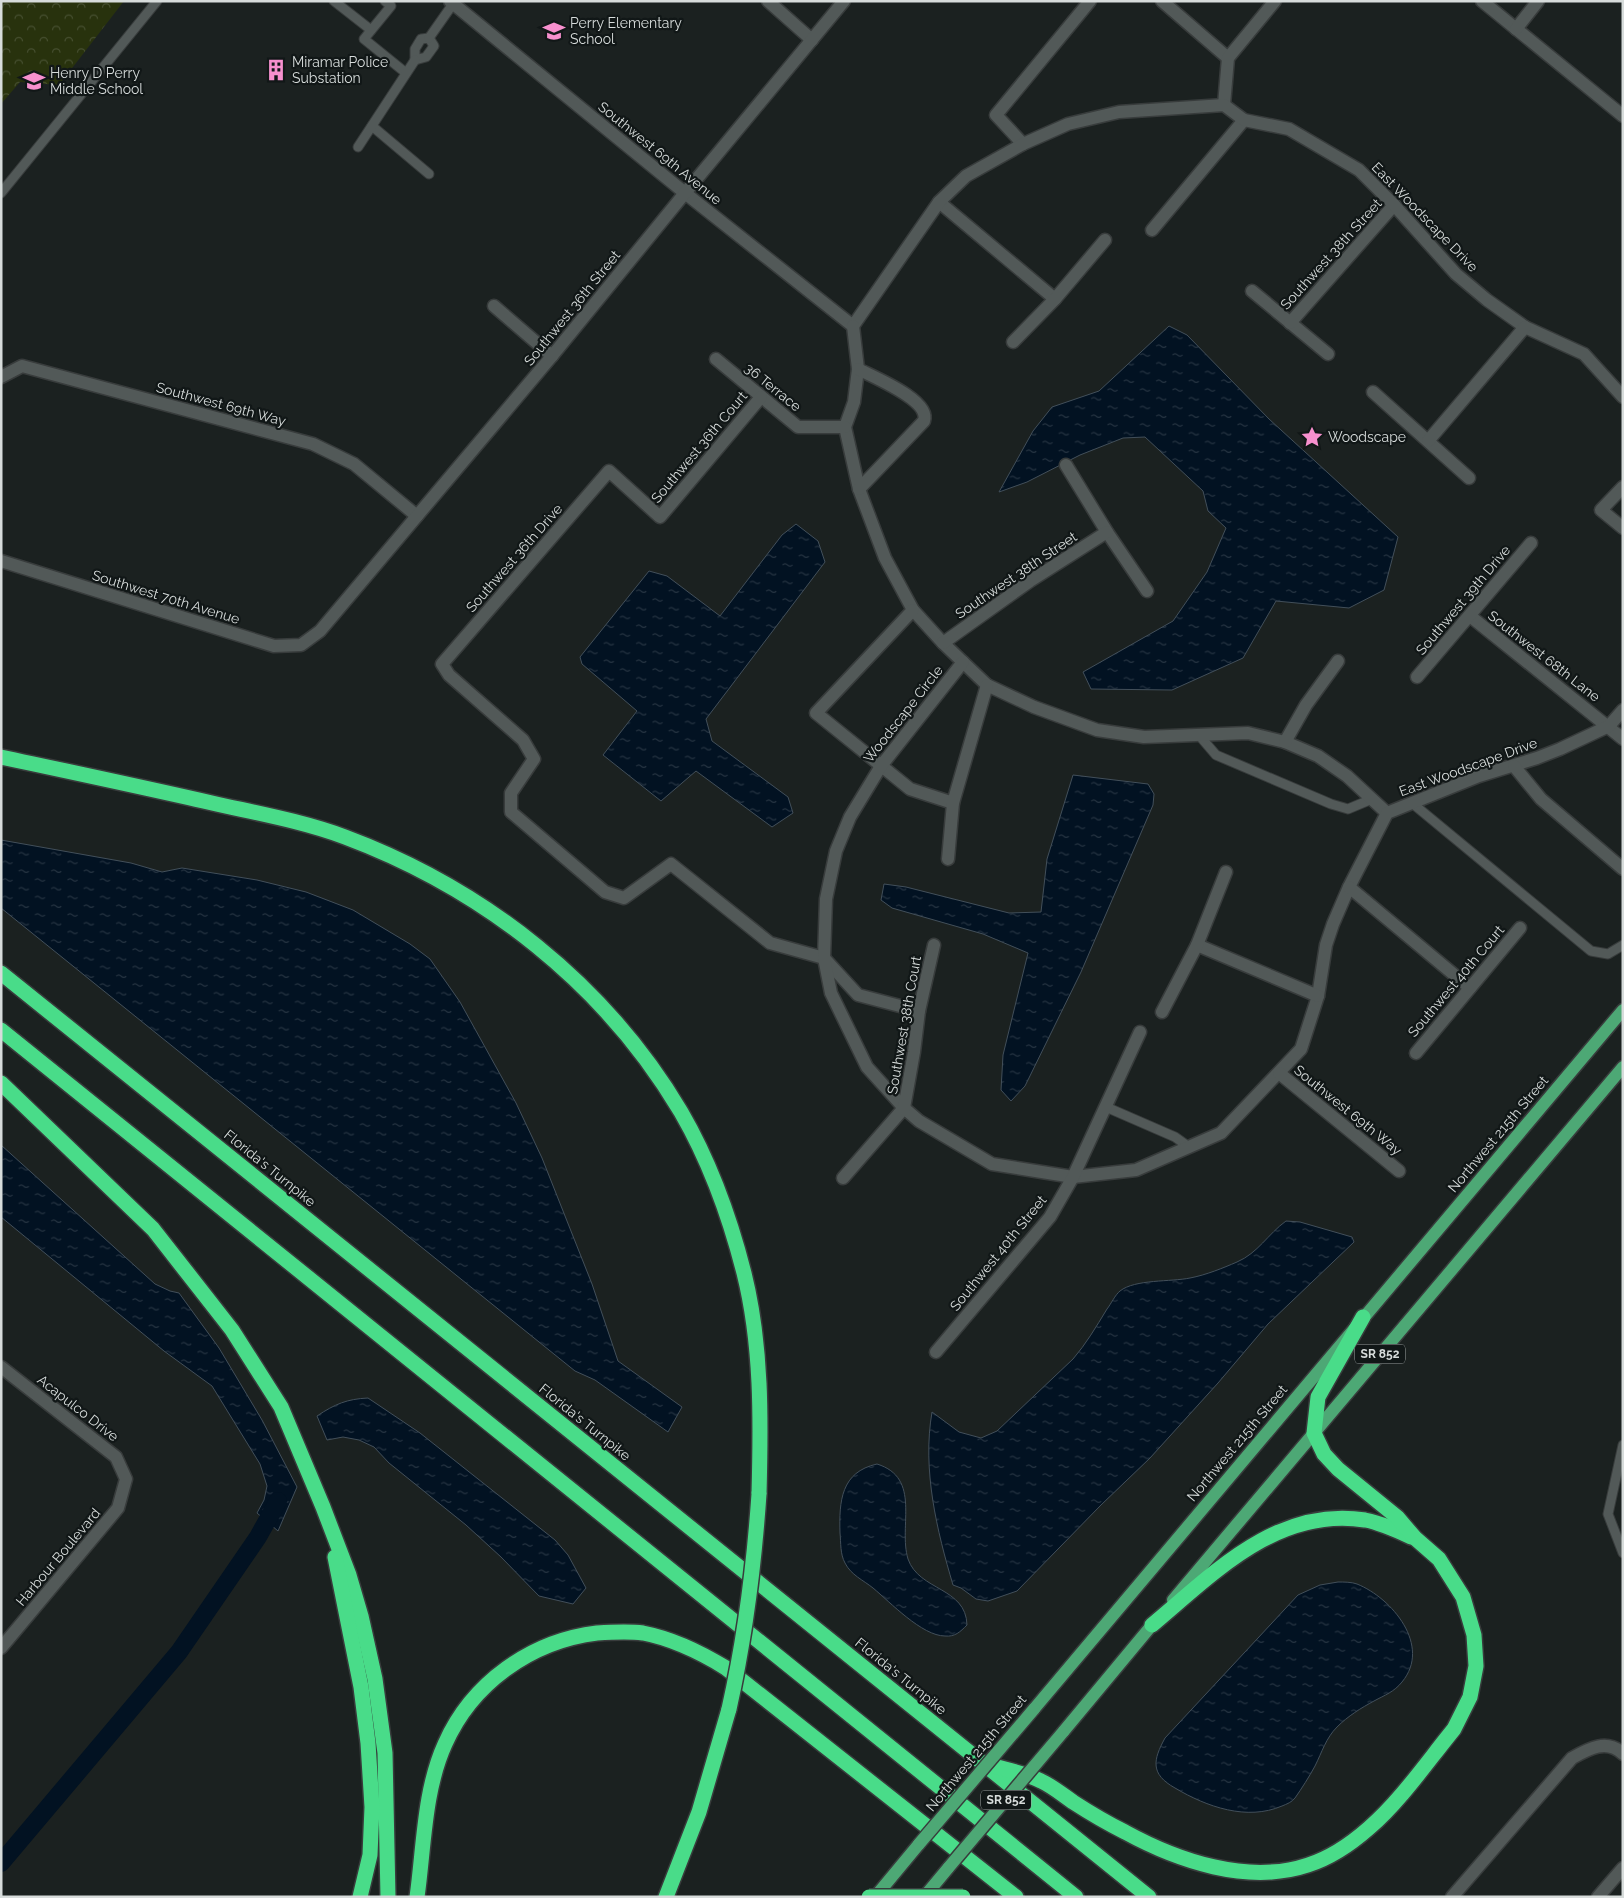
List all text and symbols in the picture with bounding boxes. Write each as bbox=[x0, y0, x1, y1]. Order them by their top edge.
place label: Perry Elementary School bbox=[570, 15, 682, 47]
school or university icon: Perry Elementary School bbox=[541, 18, 567, 44]
place label: Miramar Police Substation bbox=[292, 54, 388, 86]
building icon: Miramar Police Substation bbox=[263, 57, 289, 83]
place label: Henry D Perry Middle School bbox=[50, 65, 143, 97]
school or university icon: Henry D Perry Middle School bbox=[21, 68, 47, 94]
street label: Southwest 69th Avenue bbox=[595, 98, 725, 208]
street label: East Woodscape Drive bbox=[1369, 159, 1481, 275]
street label: Southwest 38th Street bbox=[1277, 195, 1385, 313]
street label: Southwest 36th Street bbox=[521, 247, 624, 369]
street label: 36 Terrace bbox=[742, 360, 804, 414]
street label: Southwest 69th Way bbox=[154, 379, 288, 429]
street label: Southwest 36th Court bbox=[648, 388, 750, 506]
place icon: Woodscape bbox=[1299, 424, 1325, 450]
place label: Woodscape bbox=[1328, 429, 1406, 445]
street label: Southwest 36th Drive bbox=[463, 501, 565, 615]
street label: Southwest 38th Street bbox=[952, 528, 1080, 622]
street label: Southwest 39th Drive bbox=[1413, 542, 1513, 658]
street label: Southwest 70th Avenue bbox=[90, 567, 242, 627]
street label: Southwest 68th Lane bbox=[1485, 607, 1603, 705]
street label: Woodscape Circle bbox=[860, 662, 946, 766]
street label: East Woodscape Drive bbox=[1397, 735, 1539, 799]
street label: Southwest 40th Court bbox=[1405, 922, 1508, 1040]
street label: Southwest 38th Court bbox=[884, 954, 924, 1095]
street label: Southwest 69th Way bbox=[1291, 1062, 1405, 1159]
street label: Northwest 215th Street bbox=[1445, 1072, 1552, 1196]
street label: Florida's Turnpike bbox=[221, 1126, 319, 1210]
street label: Southwest 40th Street bbox=[947, 1192, 1050, 1314]
road number: SR 852 bbox=[1355, 1345, 1405, 1364]
street label: Acapulco Drive bbox=[34, 1371, 122, 1445]
street label: Florida's Turnpike bbox=[536, 1380, 634, 1464]
street label: Northwest 215th Street bbox=[1184, 1381, 1291, 1505]
street label: Harbour Boulevard bbox=[13, 1505, 103, 1609]
street label: Florida's Turnpike bbox=[852, 1634, 950, 1718]
street label: Northwest 215th Street bbox=[923, 1691, 1030, 1815]
road number: SR 852 bbox=[981, 1790, 1031, 1810]

